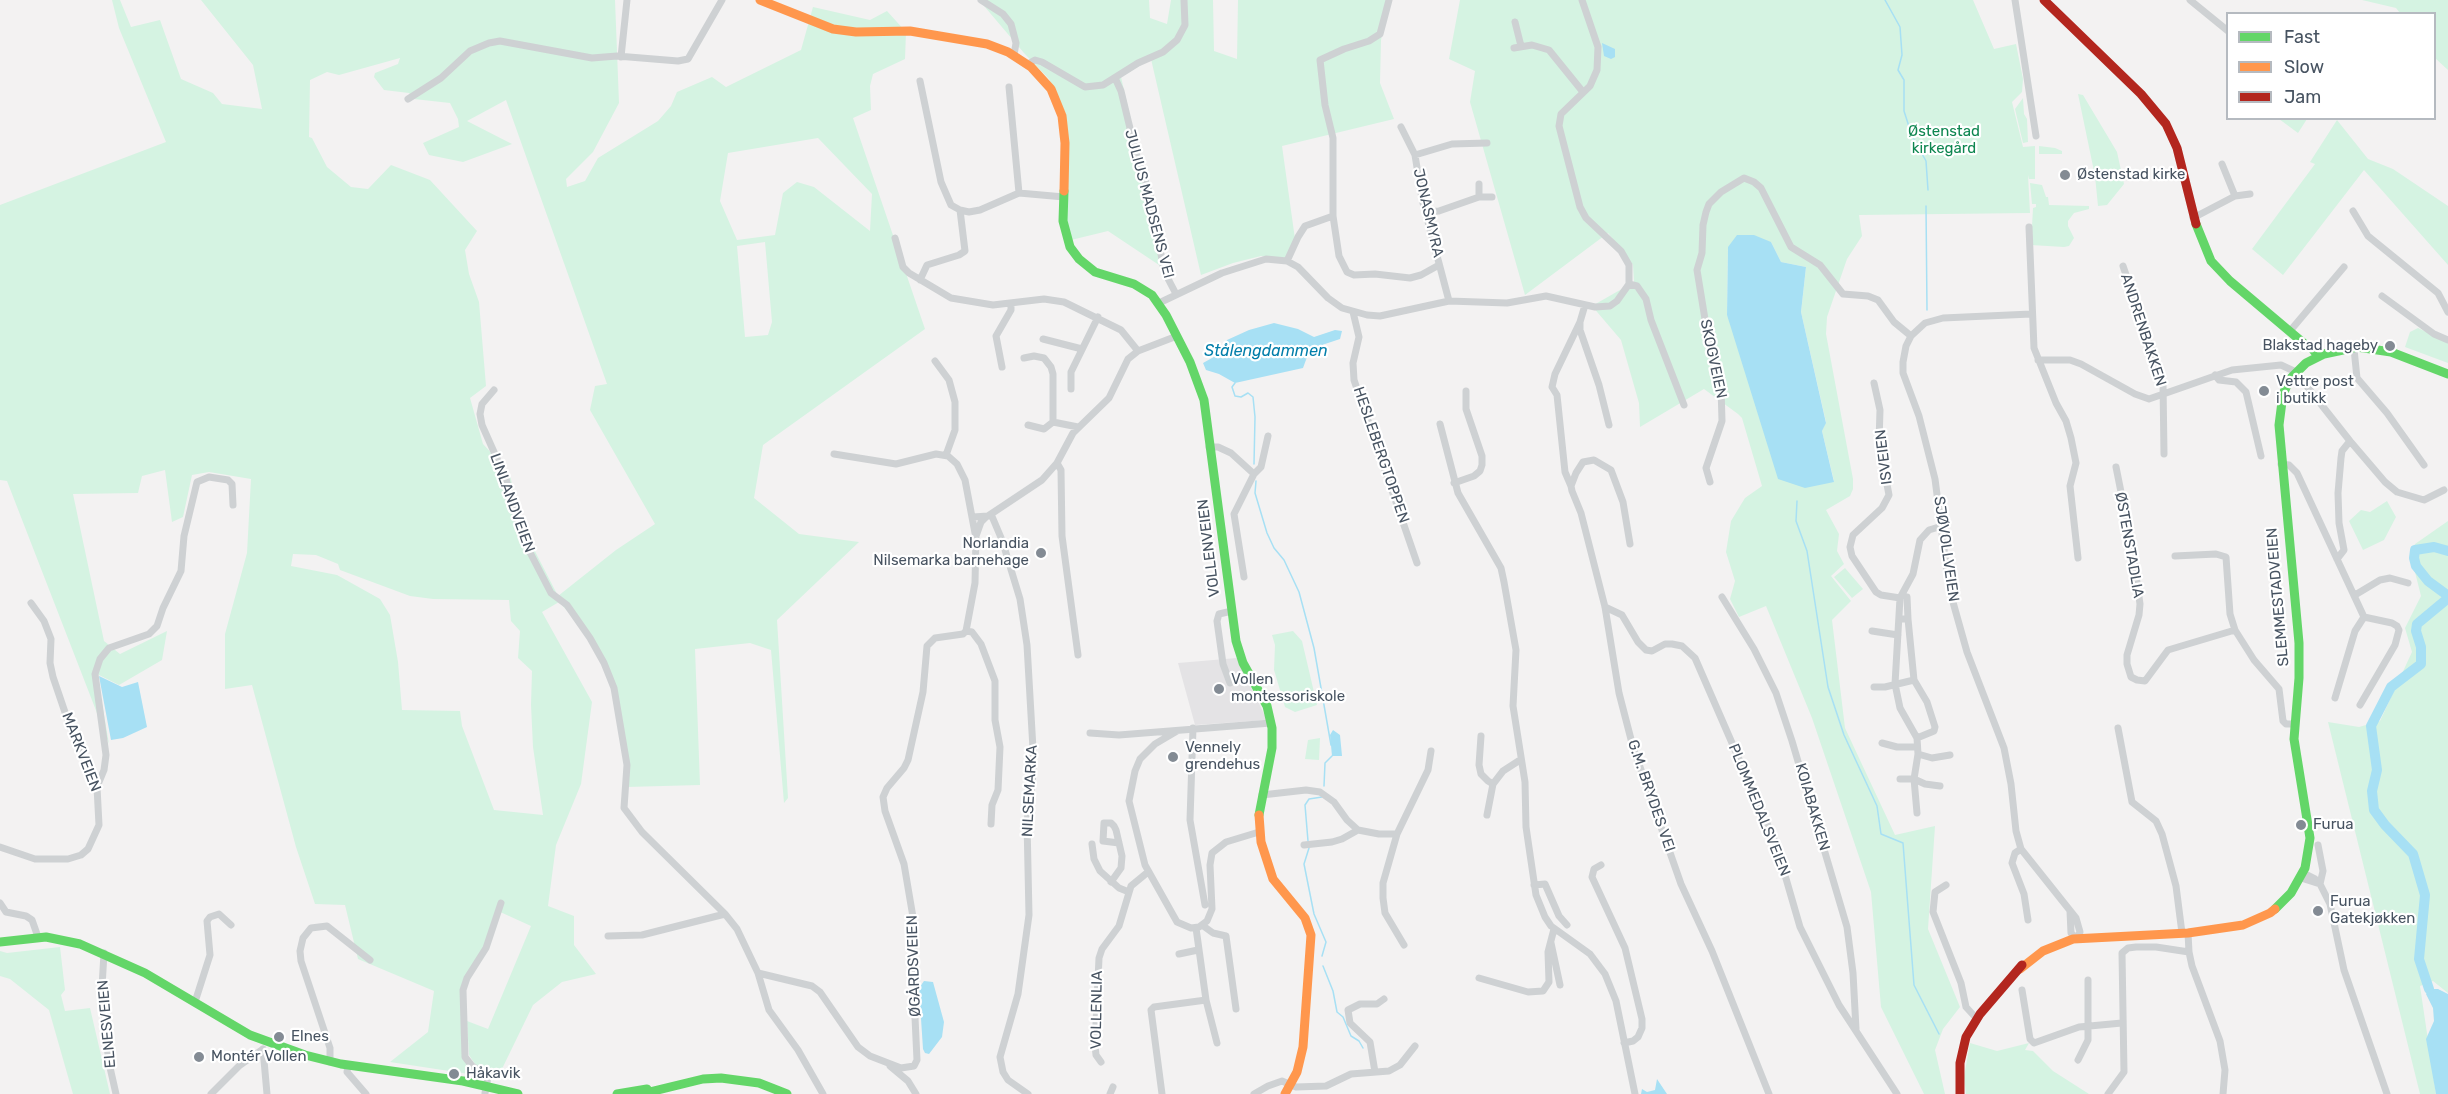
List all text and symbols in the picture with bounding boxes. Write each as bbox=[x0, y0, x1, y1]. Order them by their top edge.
legend bbox=[2226, 12, 2436, 120]
text: Fast bbox=[2284, 26, 2320, 48]
text: Slow bbox=[2284, 56, 2324, 78]
text: Jam bbox=[2284, 86, 2321, 108]
park label: Østenstad kirkegård bbox=[1908, 123, 1980, 158]
street label: JULIUS MADSENS VEI bbox=[1120, 128, 1178, 280]
place label: Østenstad kirke bbox=[2077, 166, 2185, 184]
street label: JONASMYRA bbox=[1409, 167, 1447, 259]
marker: Østenstad kirke bbox=[2058, 168, 2072, 182]
street label: ANDRENBAKKEN bbox=[2116, 271, 2170, 389]
street label: SKOGVEIEN bbox=[1696, 318, 1730, 400]
place label: Blakstad hageby bbox=[2262, 337, 2378, 355]
marker: Blakstad hageby bbox=[2383, 339, 2397, 353]
water label: Stålengdammen bbox=[1204, 341, 1328, 361]
place label: Vettre post i butikk bbox=[2276, 373, 2354, 408]
street label: HESLEBERGTOPPEN bbox=[1349, 384, 1413, 526]
marker: Vettre post i butikk bbox=[2257, 384, 2271, 398]
street label: ISVEIEN bbox=[1872, 428, 1896, 486]
street label: LINLANDVEIEN bbox=[486, 451, 538, 555]
street label: ØSTENSTADLIA bbox=[2111, 491, 2147, 599]
street label: SJØVOLLVEIEN bbox=[1930, 495, 1962, 603]
street label: VOLLENVEIEN bbox=[1194, 498, 1224, 598]
street label: SLEMMESTADVEIEN bbox=[2263, 527, 2293, 667]
place label: Norlandia Nilsemarka barnehage bbox=[873, 535, 1029, 570]
marker: Norlandia Nilsemarka barnehage bbox=[1034, 546, 1048, 560]
place label: Vollen montessoriskole bbox=[1231, 671, 1345, 706]
marker: Vollen montessoriskole bbox=[1212, 682, 1226, 696]
street label: MARKVEIEN bbox=[58, 710, 104, 794]
street label: G.M. BRYDES VEI bbox=[1623, 738, 1679, 854]
place label: Vennely grendehus bbox=[1185, 739, 1260, 774]
street label: PLOMMEDALSVEIEN bbox=[1724, 741, 1794, 879]
street label: NILSEMARKA bbox=[1019, 744, 1041, 838]
marker: Vennely grendehus bbox=[1166, 750, 1180, 764]
street label: KOIABAKKEN bbox=[1791, 761, 1833, 853]
place label: Furua bbox=[2313, 816, 2354, 834]
marker: Furua bbox=[2294, 818, 2308, 832]
place label: Furua Gatekjøkken bbox=[2330, 893, 2415, 928]
marker: Furua Gatekjøkken bbox=[2311, 904, 2325, 918]
street label: ØGÅRDSVEIEN bbox=[903, 915, 925, 1017]
street label: VOLLENLIA bbox=[1087, 971, 1107, 1049]
street label: ELNESVEIEN bbox=[94, 979, 120, 1069]
place label: Elnes bbox=[291, 1028, 329, 1046]
marker: Elnes bbox=[272, 1030, 286, 1044]
place label: Montér Vollen bbox=[211, 1048, 307, 1066]
marker: Montér Vollen bbox=[192, 1050, 206, 1064]
place label: Håkavik bbox=[466, 1065, 520, 1083]
marker: Håkavik bbox=[447, 1067, 461, 1081]

